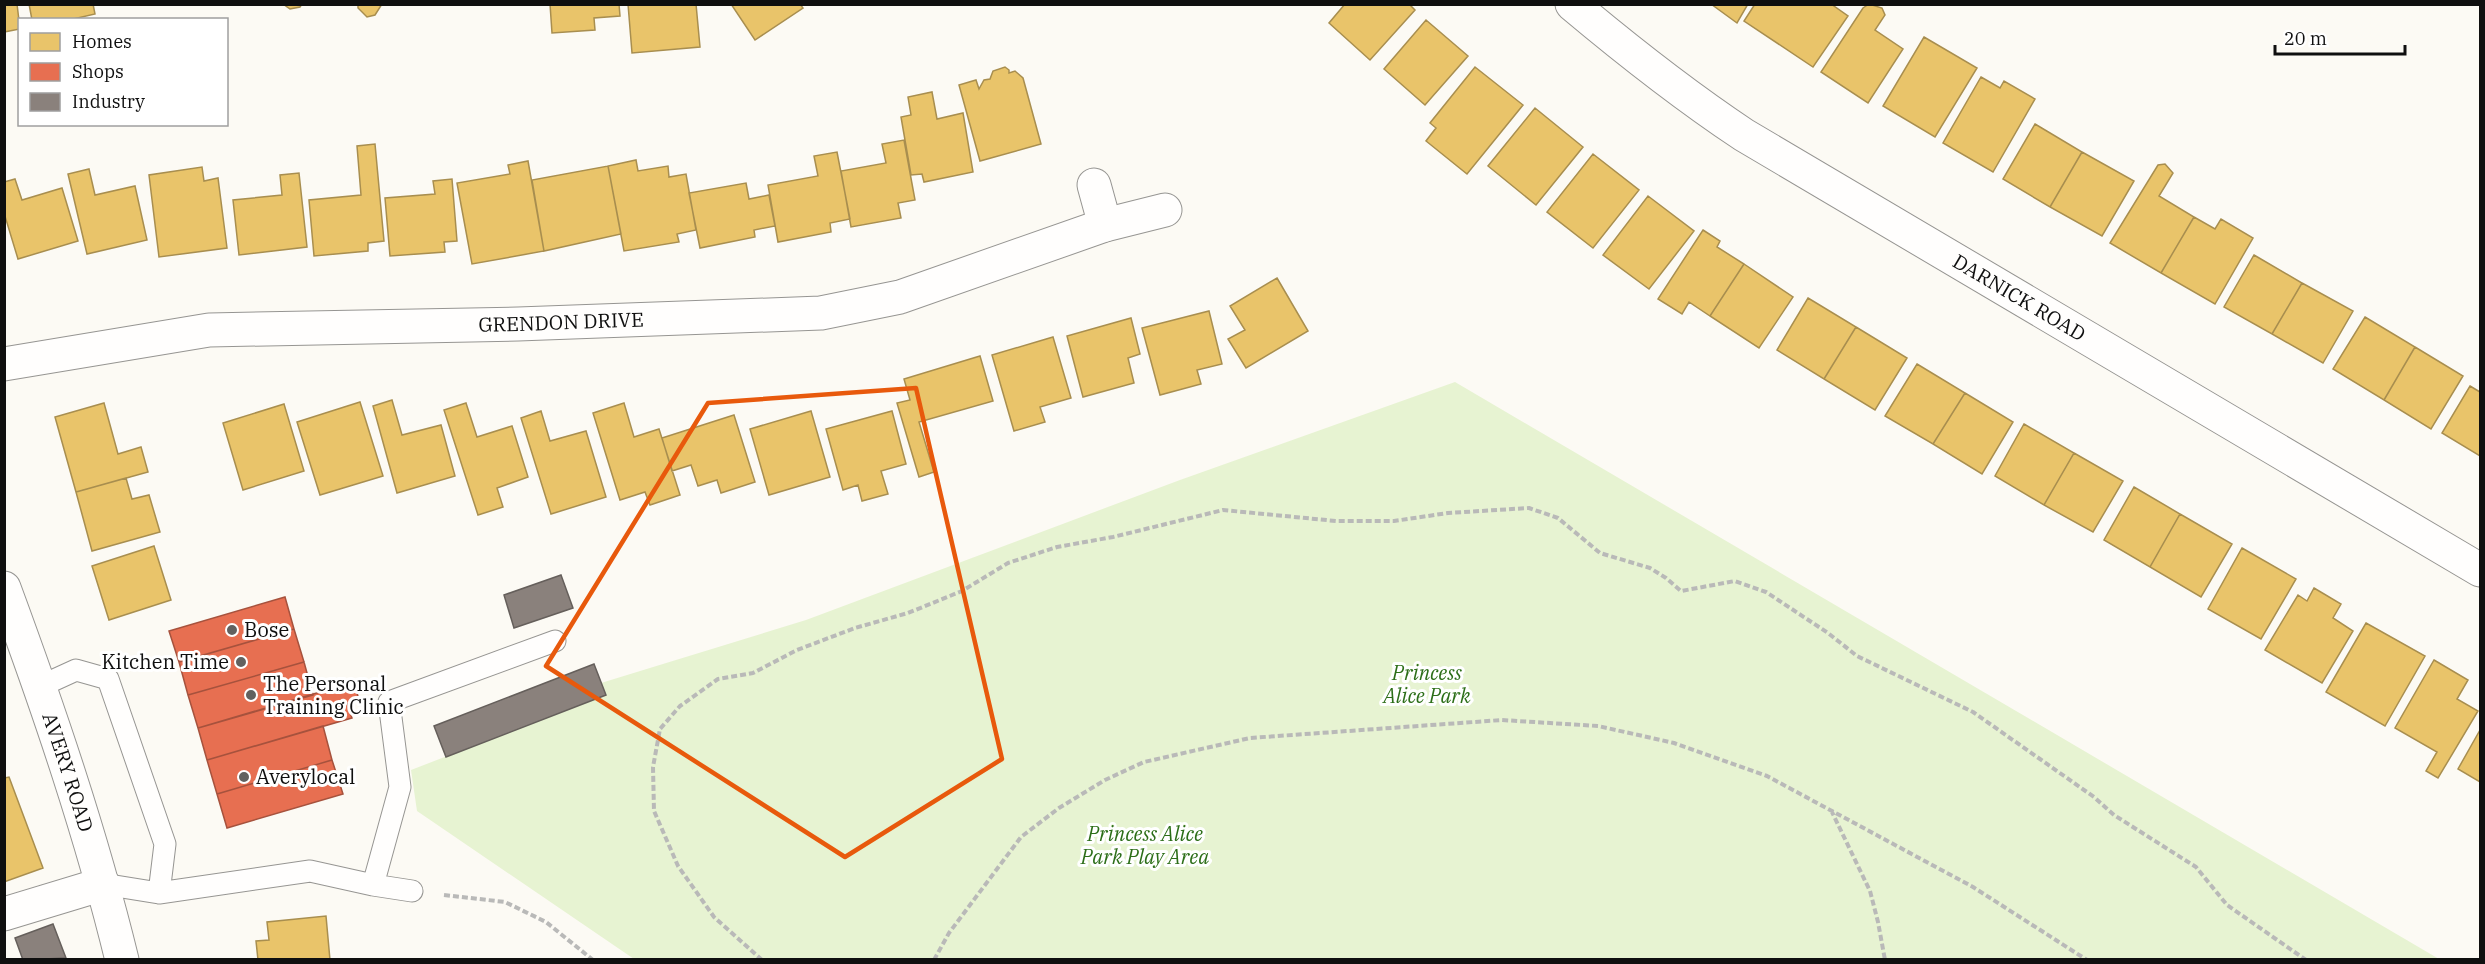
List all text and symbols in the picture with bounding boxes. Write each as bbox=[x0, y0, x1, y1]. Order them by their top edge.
legend bbox=[18, 18, 228, 126]
scale bar bbox=[2275, 18, 2406, 56]
text: 20 m bbox=[2284, 27, 2327, 50]
text: Homes bbox=[72, 30, 132, 53]
text: Shops bbox=[72, 60, 124, 83]
text: Industry bbox=[72, 90, 145, 113]
street label: DARNICK ROAD bbox=[1948, 247, 2091, 347]
street label: GRENDON DRIVE bbox=[478, 305, 644, 338]
place label: Bose bbox=[244, 616, 289, 643]
marker: Bose bbox=[225, 623, 239, 637]
place label: Kitchen Time bbox=[101, 648, 229, 675]
marker: Kitchen Time bbox=[234, 655, 248, 669]
park label: Princess Alice Park bbox=[1381, 659, 1471, 709]
place label: The Personal Training Clinic bbox=[263, 670, 404, 720]
marker: The Personal Training Clinic bbox=[244, 688, 258, 702]
street label: AVERY ROAD bbox=[36, 709, 100, 835]
place label: Averylocal bbox=[256, 763, 355, 790]
marker: Averylocal bbox=[237, 770, 251, 784]
park label: Princess Alice Park Play Area bbox=[1080, 820, 1209, 870]

